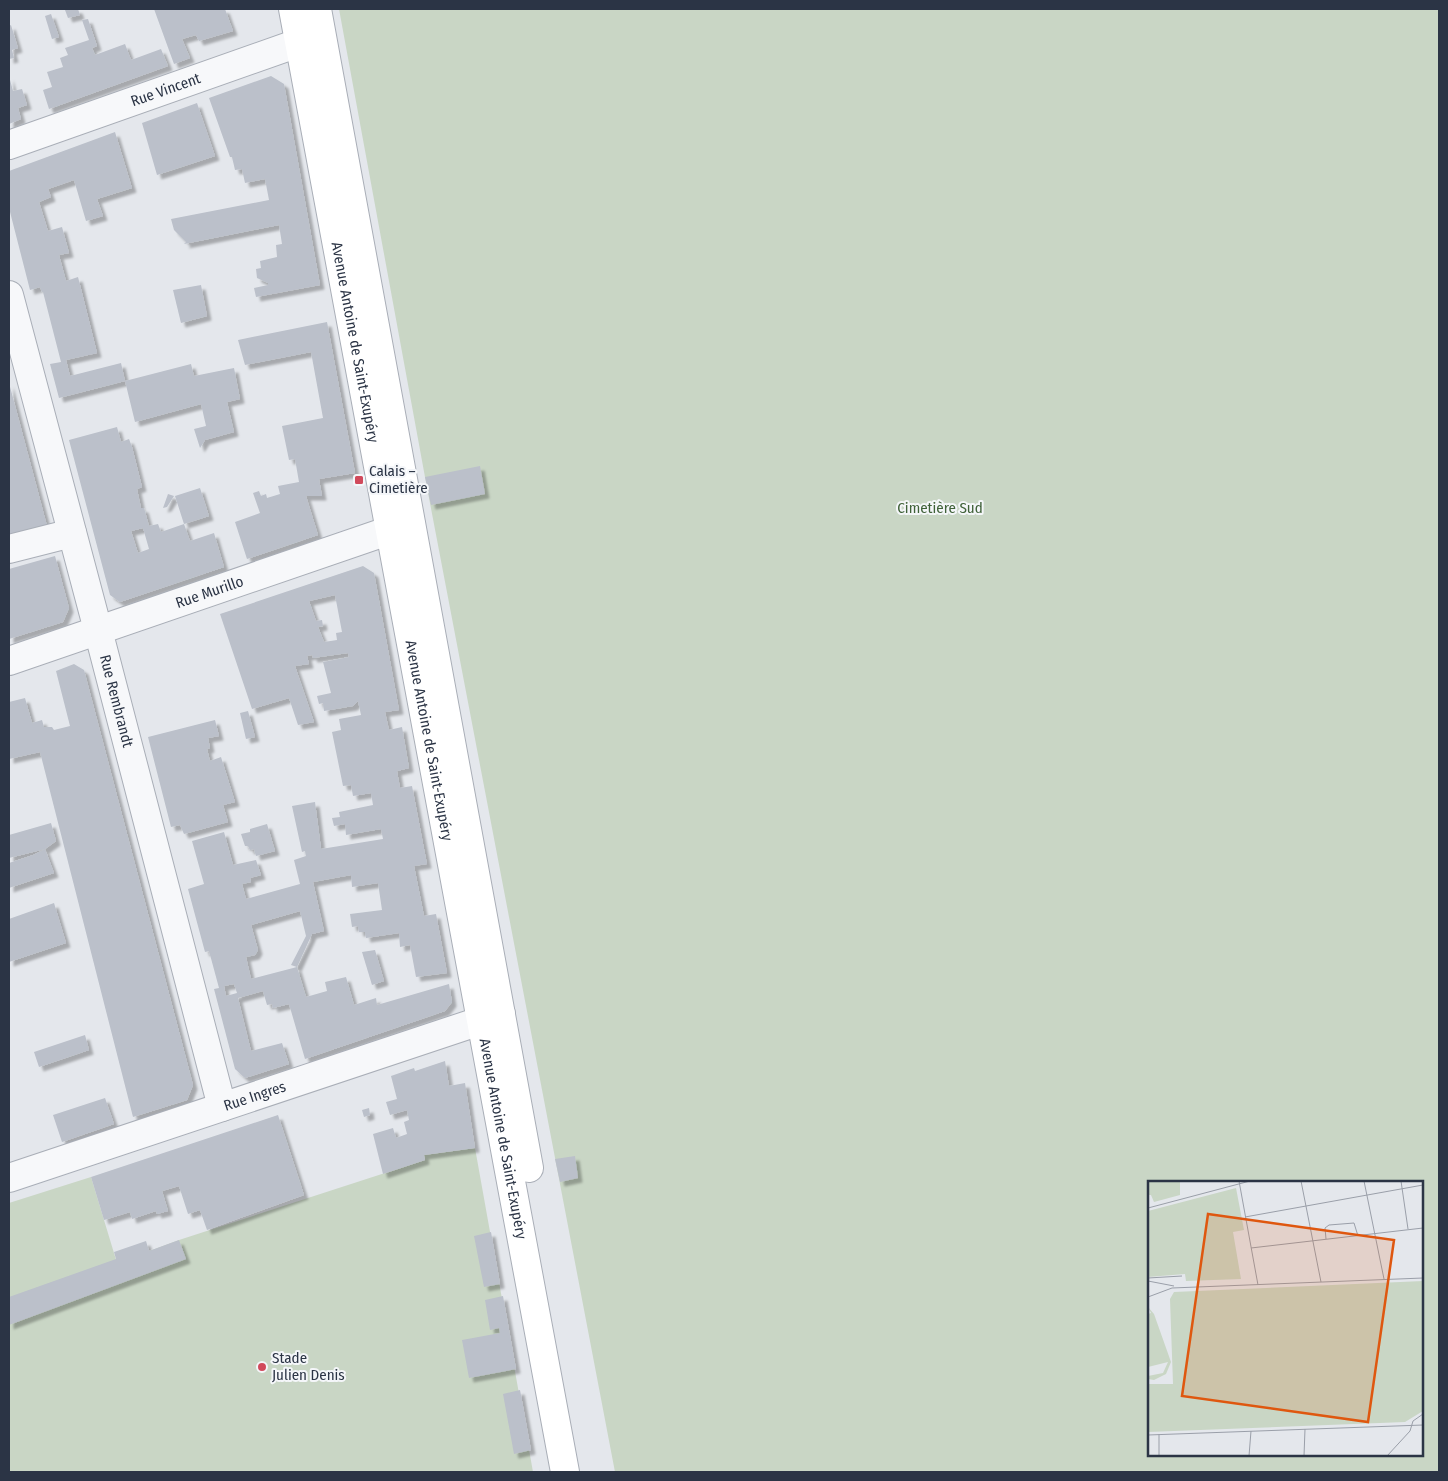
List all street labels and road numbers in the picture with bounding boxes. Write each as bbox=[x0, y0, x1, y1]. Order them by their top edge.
street label: Rue Vincent bbox=[128, 69, 203, 110]
street label: Avenue Antoine de Saint-Exupéry bbox=[327, 240, 382, 444]
street label: Rue Murillo bbox=[173, 572, 246, 612]
street label: Avenue Antoine de Saint-Exupéry bbox=[402, 639, 457, 843]
street label: Rue Rembrandt bbox=[96, 653, 137, 749]
street label: Avenue Antoine de Saint-Exupéry bbox=[476, 1037, 531, 1241]
street label: Rue Ingres bbox=[221, 1077, 288, 1115]

